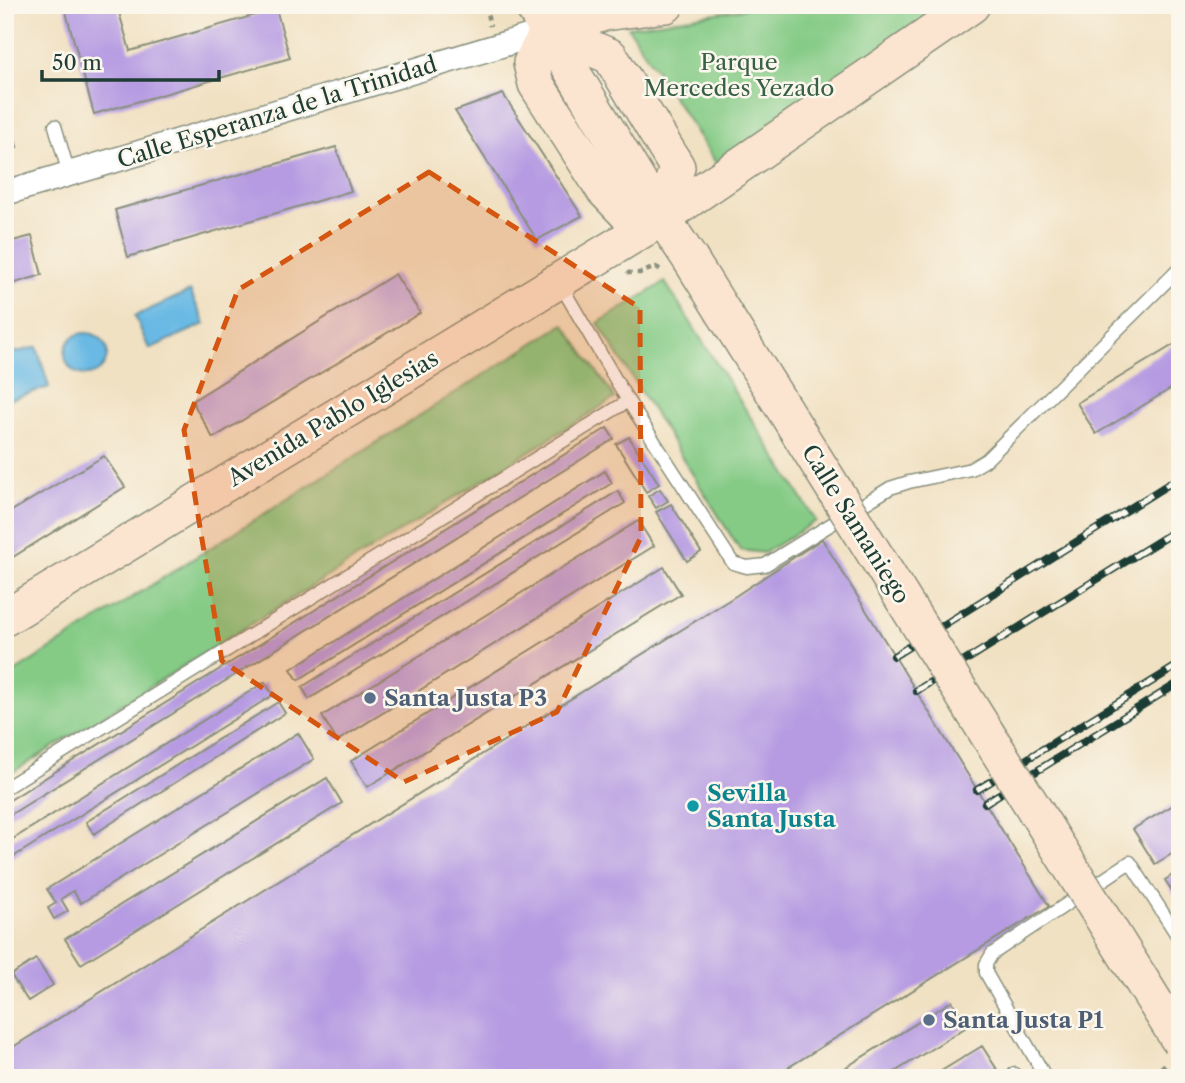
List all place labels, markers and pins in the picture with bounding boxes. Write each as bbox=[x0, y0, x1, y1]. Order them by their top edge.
place label: Santa Justa P3 bbox=[384, 684, 547, 712]
marker: Santa Justa P3 bbox=[362, 690, 378, 706]
place label: Sevilla Santa Justa bbox=[707, 779, 837, 833]
marker: Sevilla Santa Justa bbox=[685, 798, 701, 814]
place label: Santa Justa P1 bbox=[943, 1006, 1104, 1034]
marker: Santa Justa P1 bbox=[921, 1012, 937, 1028]

